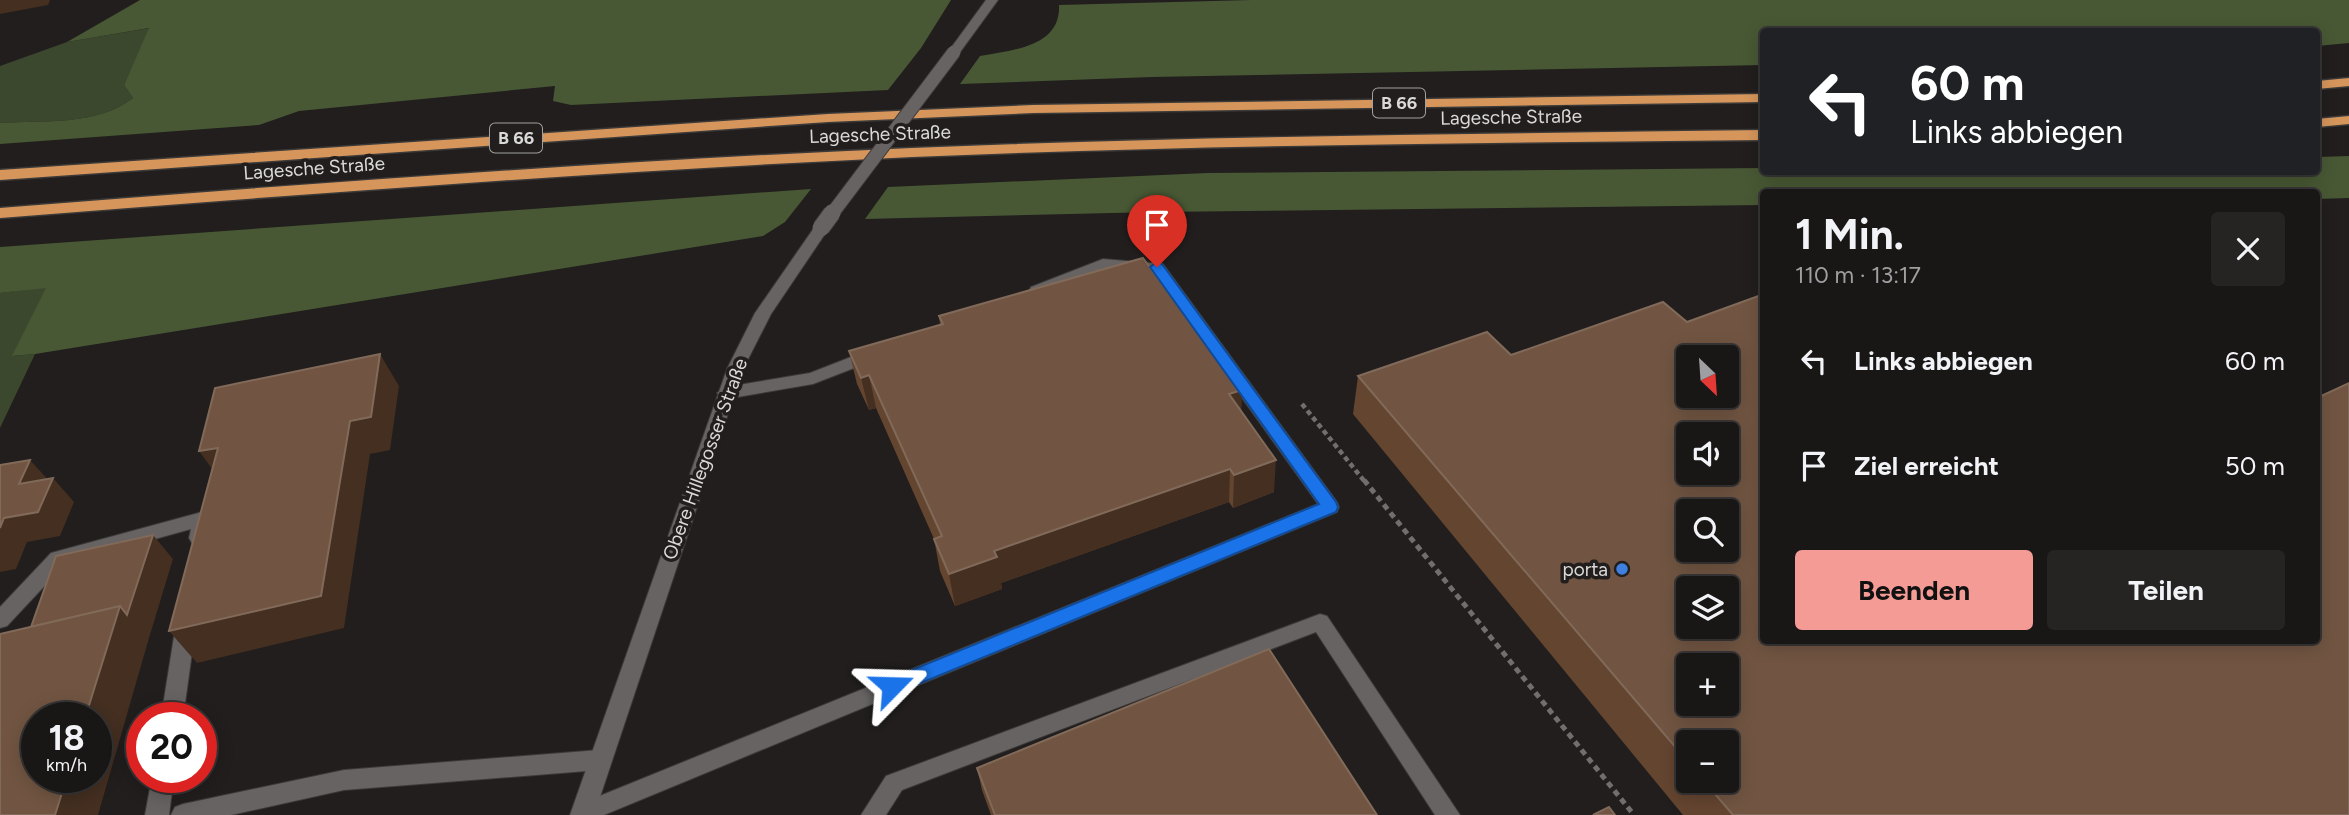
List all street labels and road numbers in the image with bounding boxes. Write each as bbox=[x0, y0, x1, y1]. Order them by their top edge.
road number: B 66 bbox=[1373, 88, 1425, 118]
street label: Lagesche Straße bbox=[1440, 104, 1582, 130]
street label: Lagesche Straße bbox=[809, 120, 951, 148]
road number: B 66 bbox=[490, 124, 542, 153]
street label: Lagesche Straße bbox=[242, 152, 386, 184]
street label: Obere Hillegosser Straße bbox=[658, 355, 752, 563]

